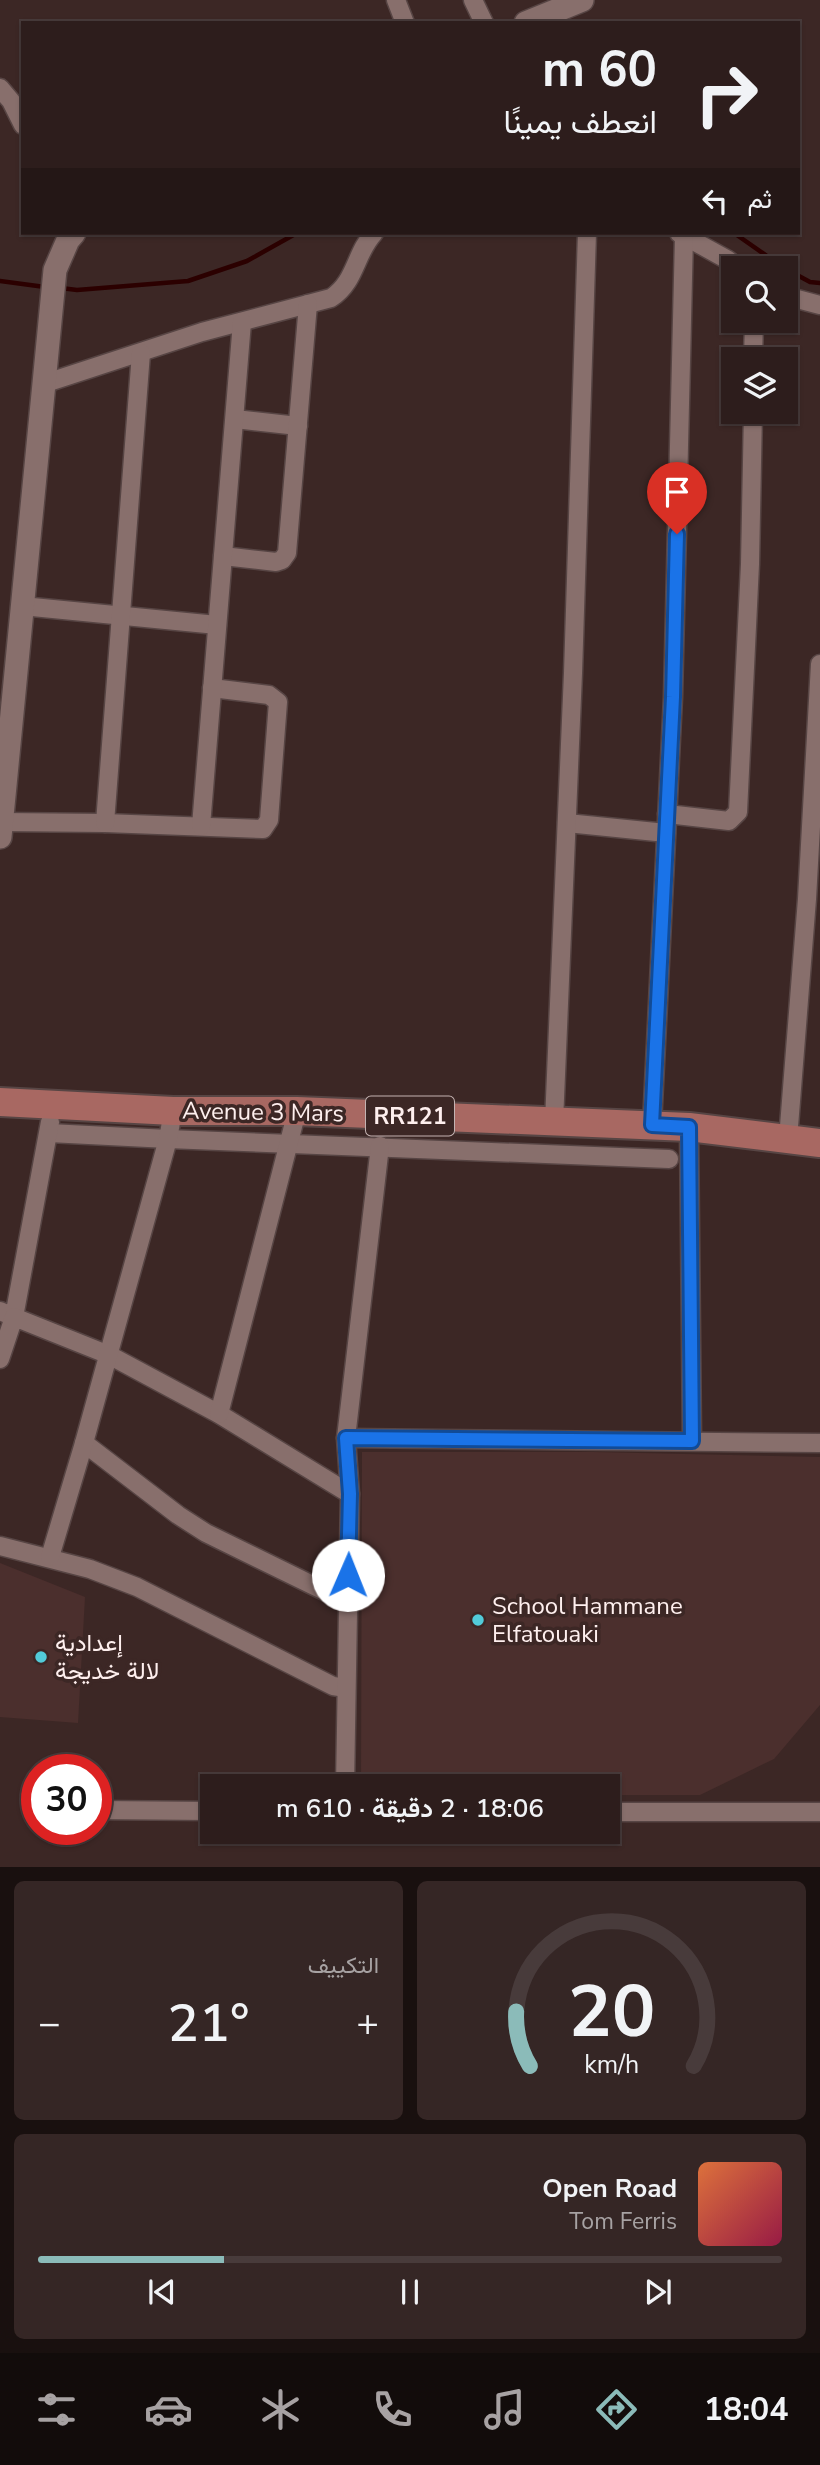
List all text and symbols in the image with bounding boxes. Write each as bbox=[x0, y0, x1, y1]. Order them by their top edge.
text: 60 m bbox=[542, 36, 657, 103]
icon: right bbox=[681, 49, 772, 140]
text: انعطف يمينًا bbox=[504, 101, 657, 144]
icon: left bbox=[696, 182, 734, 220]
text: ثم bbox=[748, 182, 772, 217]
map controls bbox=[721, 256, 798, 424]
button: search bbox=[721, 256, 798, 333]
button: layers bbox=[721, 347, 798, 424]
pin bbox=[647, 462, 707, 534]
icon: arrive bbox=[658, 473, 696, 511]
street label: Avenue 3 Mars bbox=[182, 1095, 344, 1129]
road number: RR121 bbox=[366, 1096, 454, 1135]
position arrow bbox=[311, 1538, 385, 1612]
place label: School Hammane Elfatouaki bbox=[492, 1590, 683, 1650]
marker: School Hammane Elfatouaki bbox=[470, 1612, 486, 1628]
place label: إعدادية لالة خديجة bbox=[55, 1627, 159, 1687]
marker: إعدادية لالة خديجة bbox=[33, 1649, 49, 1665]
speed limit sign: 30 bbox=[21, 1754, 112, 1845]
text: 18:06 · 2 دقيقة · 610 m bbox=[276, 1791, 544, 1826]
text: التكييف bbox=[308, 1950, 379, 1981]
text: 20 bbox=[568, 1963, 655, 2063]
text: 21° bbox=[168, 1988, 249, 2059]
text: − bbox=[38, 1998, 61, 2049]
text: + bbox=[356, 1998, 379, 2049]
text: km/h bbox=[584, 2048, 639, 2082]
text: Open Road bbox=[542, 2171, 677, 2206]
text: Tom Ferris bbox=[569, 2206, 677, 2237]
icon: previous bbox=[143, 2273, 181, 2311]
icon: pause bbox=[391, 2273, 429, 2311]
icon: next bbox=[639, 2273, 677, 2311]
icon: filters bbox=[32, 2385, 81, 2434]
icon: car bbox=[144, 2385, 193, 2434]
icon: climate bbox=[256, 2385, 305, 2434]
icon: phone bbox=[368, 2385, 417, 2434]
icon: music bbox=[480, 2385, 529, 2434]
icon: directions bbox=[592, 2385, 641, 2434]
text: 18:04 bbox=[704, 2388, 788, 2431]

